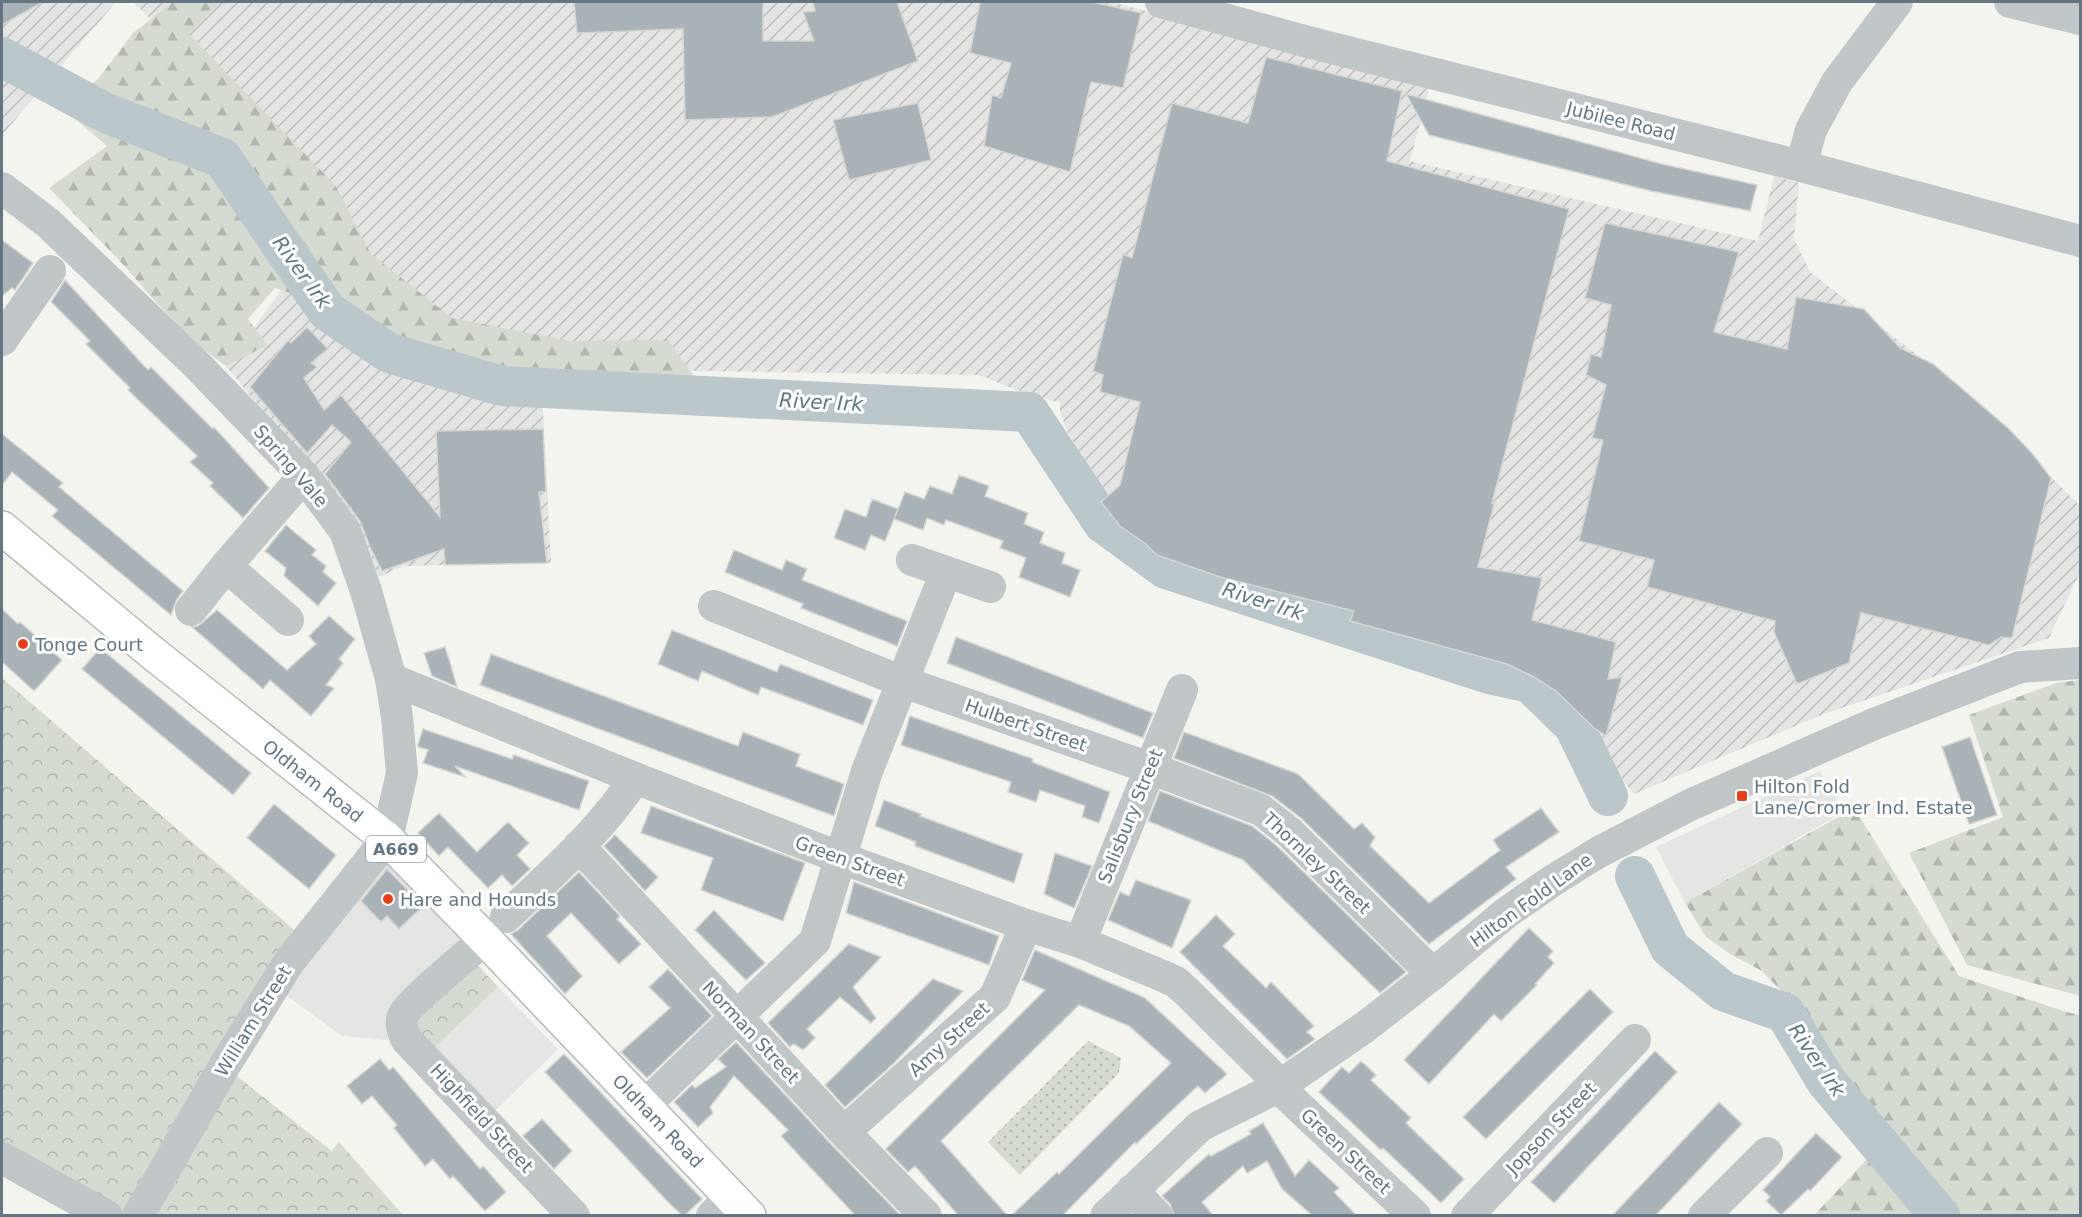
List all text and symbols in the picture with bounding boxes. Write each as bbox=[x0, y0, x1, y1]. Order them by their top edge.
street label: Jubilee Road bbox=[1564, 97, 1677, 145]
water label: River Irk bbox=[268, 231, 337, 314]
water label: River Irk bbox=[778, 388, 865, 416]
street label: Spring Vale bbox=[250, 421, 332, 511]
water label: River Irk bbox=[1219, 577, 1308, 626]
place label: Tonge Court bbox=[34, 634, 143, 655]
marker: Tonge Court bbox=[16, 637, 30, 651]
street label: Hulbert Street bbox=[962, 694, 1090, 756]
street label: Oldham Road bbox=[259, 735, 367, 827]
street label: Salisbury Street bbox=[1093, 746, 1167, 886]
place label: Hilton Fold Lane/Cromer Ind. Estate bbox=[1754, 776, 1972, 818]
marker: Hilton Fold Lane/Cromer Ind. Estate bbox=[1735, 789, 1749, 803]
street label: Thornley Street bbox=[1258, 807, 1375, 918]
street label: Green Street bbox=[792, 831, 908, 891]
road number: A669 bbox=[366, 836, 426, 862]
street label: Hilton Fold Lane bbox=[1466, 849, 1596, 951]
place label: Hare and Hounds bbox=[400, 889, 556, 910]
marker: Hare and Hounds bbox=[381, 892, 395, 906]
street label: William Street bbox=[211, 962, 295, 1080]
street label: Norman Street bbox=[698, 977, 804, 1087]
street label: Amy Street bbox=[904, 997, 994, 1081]
water label: River Irk bbox=[1784, 1019, 1851, 1103]
street label: Highfield Street bbox=[426, 1059, 538, 1177]
street label: Oldham Road bbox=[608, 1070, 708, 1172]
street label: Jopson Street bbox=[1501, 1078, 1600, 1179]
street label: Green Street bbox=[1297, 1104, 1395, 1198]

